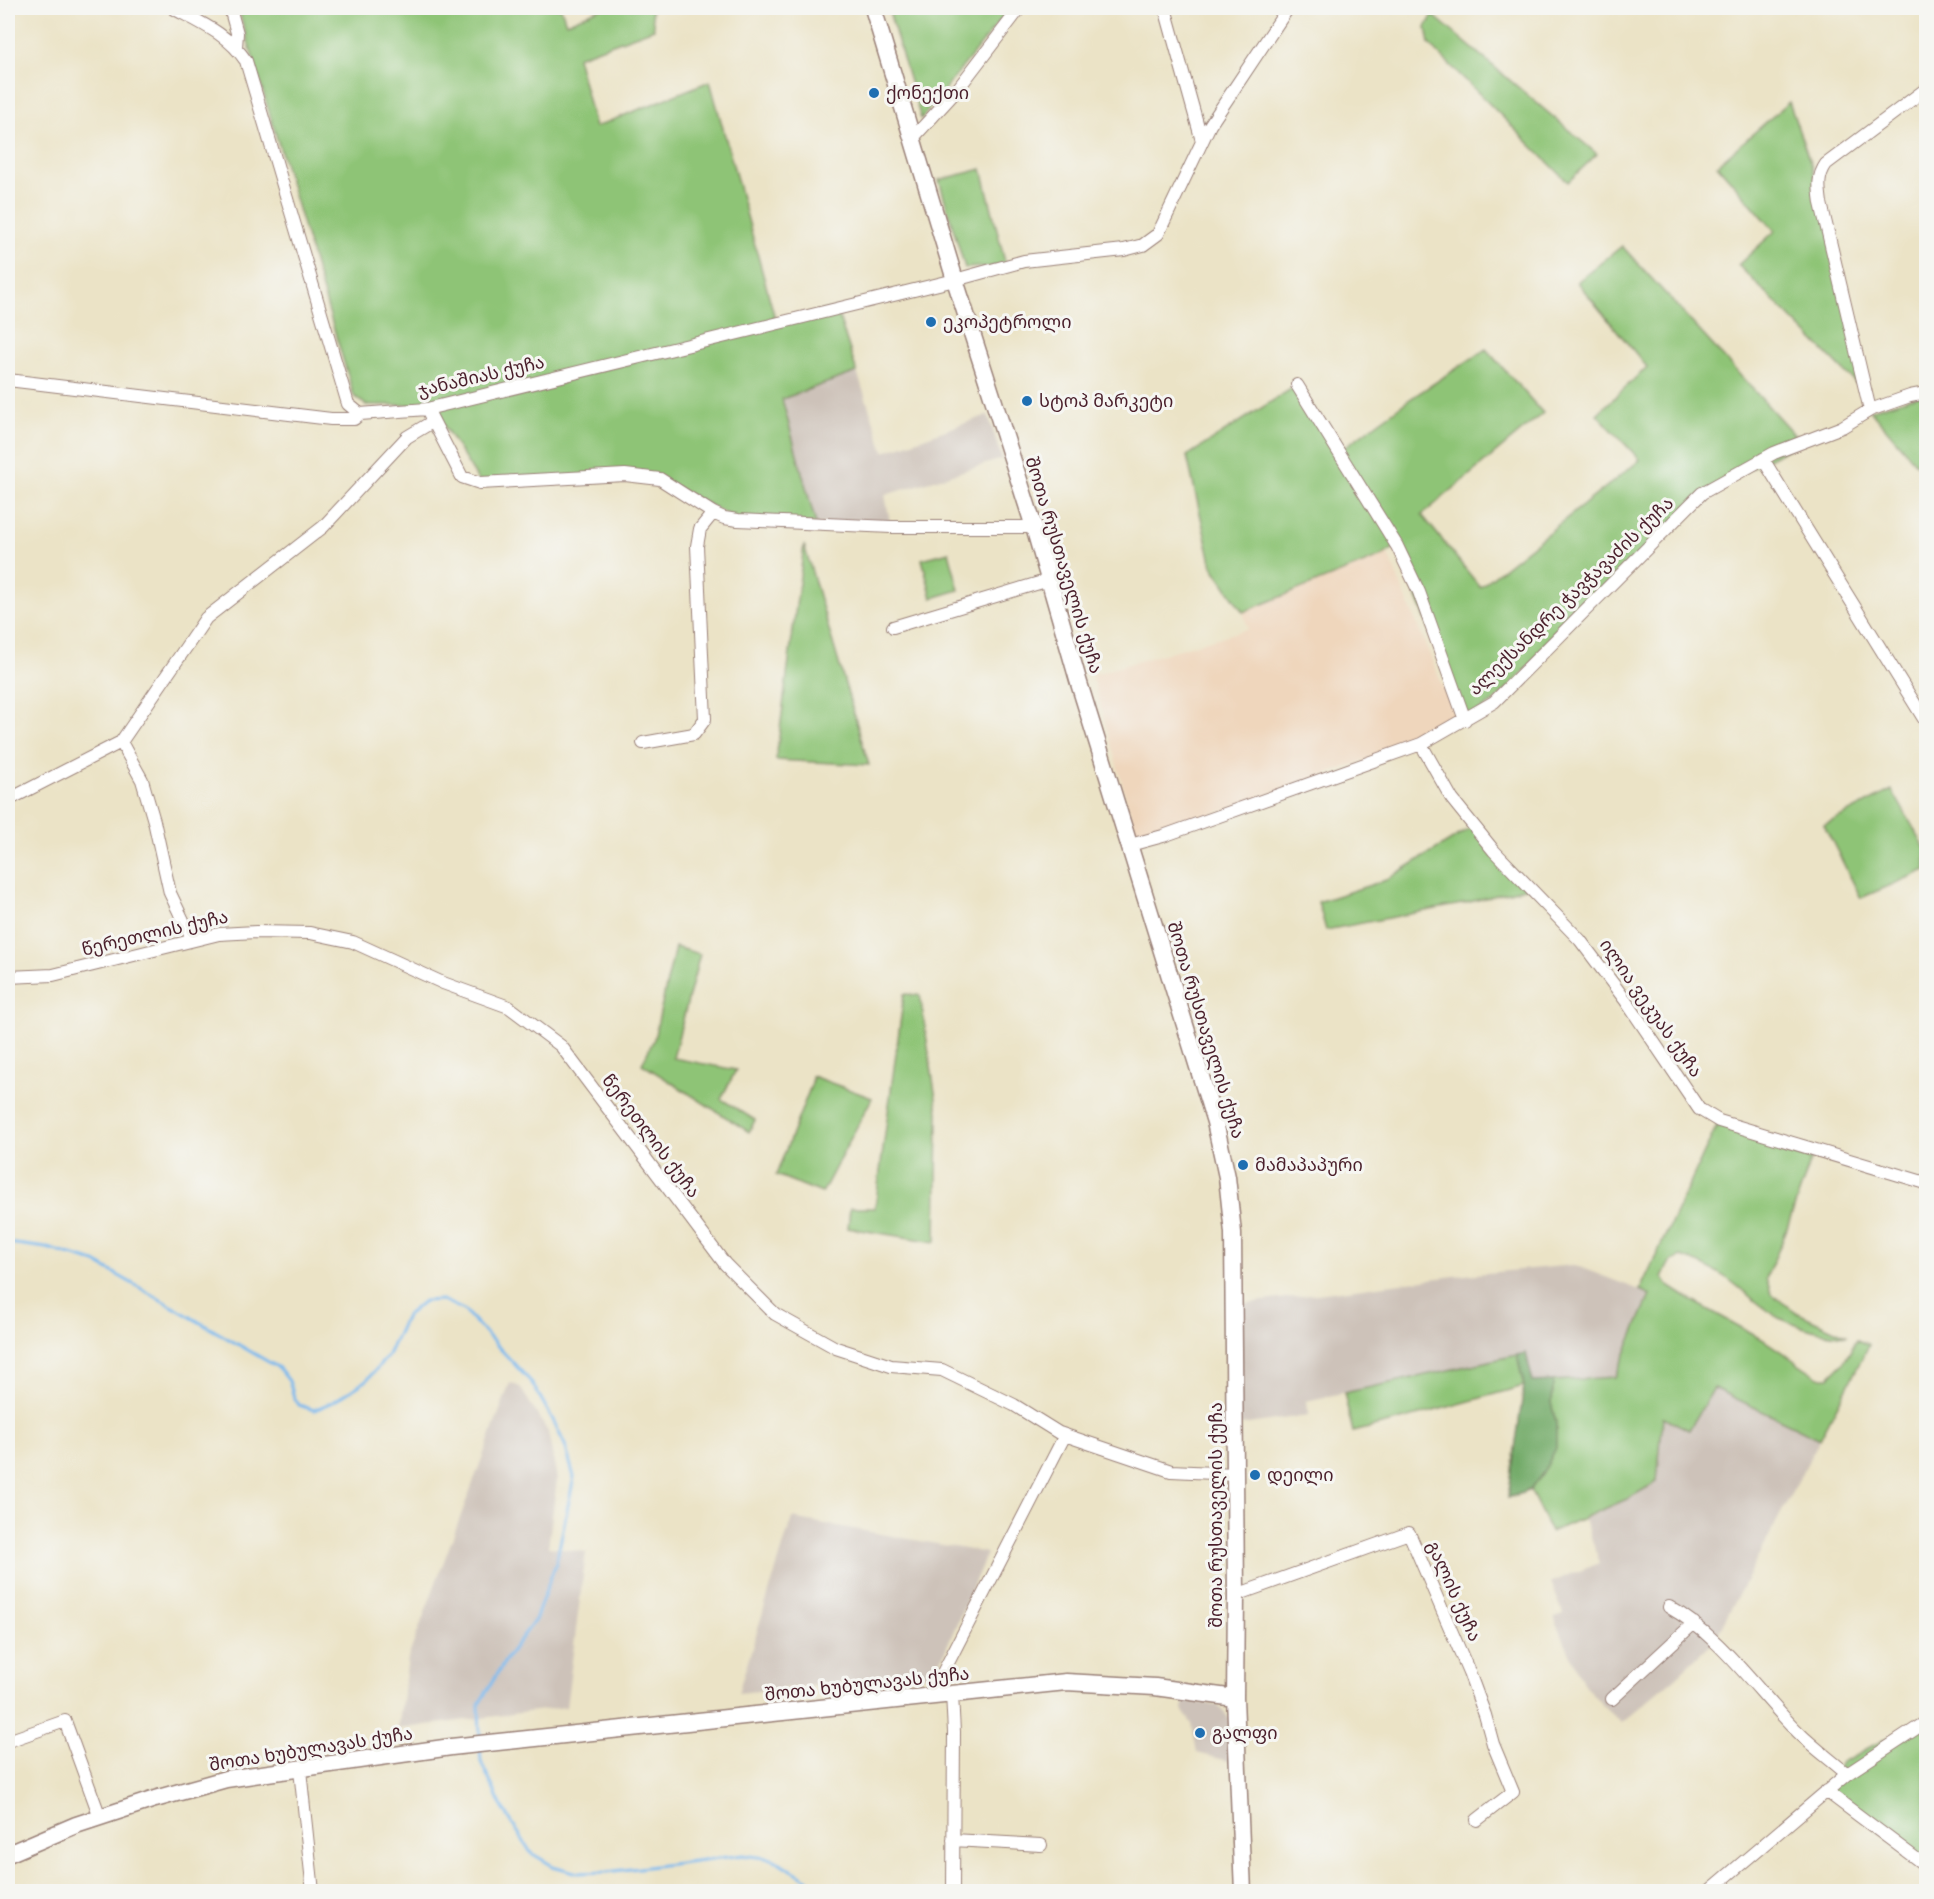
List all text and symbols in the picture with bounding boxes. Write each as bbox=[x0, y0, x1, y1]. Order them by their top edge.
place label: ქონექთი bbox=[886, 77, 969, 109]
marker: ქონექთი bbox=[867, 86, 881, 100]
place label: ეკოპეტროლი bbox=[943, 306, 1072, 338]
marker: ეკოპეტროლი bbox=[924, 315, 938, 329]
street label: ჯანაშიას ქუჩა bbox=[414, 346, 548, 406]
place label: სტოპ მარკეტი bbox=[1039, 385, 1173, 417]
marker: სტოპ მარკეტი bbox=[1020, 394, 1034, 408]
street label: შოთა რუსთაველის ქუჩა bbox=[1016, 452, 1112, 678]
street label: ალექსანდრე ჭავჭავაძის ქუჩა bbox=[1461, 489, 1681, 703]
street label: წერეთლის ქუჩა bbox=[79, 901, 231, 965]
street label: შოთა რუსთაველის ქუჩა bbox=[1158, 917, 1254, 1143]
street label: ილია ვეკუას ქუჩა bbox=[1591, 932, 1711, 1084]
street label: წერეთლის ქუჩა bbox=[593, 1067, 709, 1205]
place label: მამაპაპური bbox=[1255, 1149, 1363, 1181]
marker: მამაპაპური bbox=[1236, 1158, 1250, 1172]
street label: შოთა რუსთაველის ქუჩა bbox=[1200, 1402, 1232, 1628]
place label: დეილი bbox=[1267, 1459, 1334, 1491]
marker: დეილი bbox=[1248, 1468, 1262, 1482]
street label: გალის ქუჩა bbox=[1417, 1535, 1491, 1647]
street label: შოთა ხუბულავას ქუჩა bbox=[763, 1657, 971, 1711]
street label: შოთა ხუბულავას ქუჩა bbox=[207, 1717, 415, 1781]
place label: გალფი bbox=[1212, 1717, 1278, 1749]
marker: გალფი bbox=[1193, 1726, 1207, 1740]

